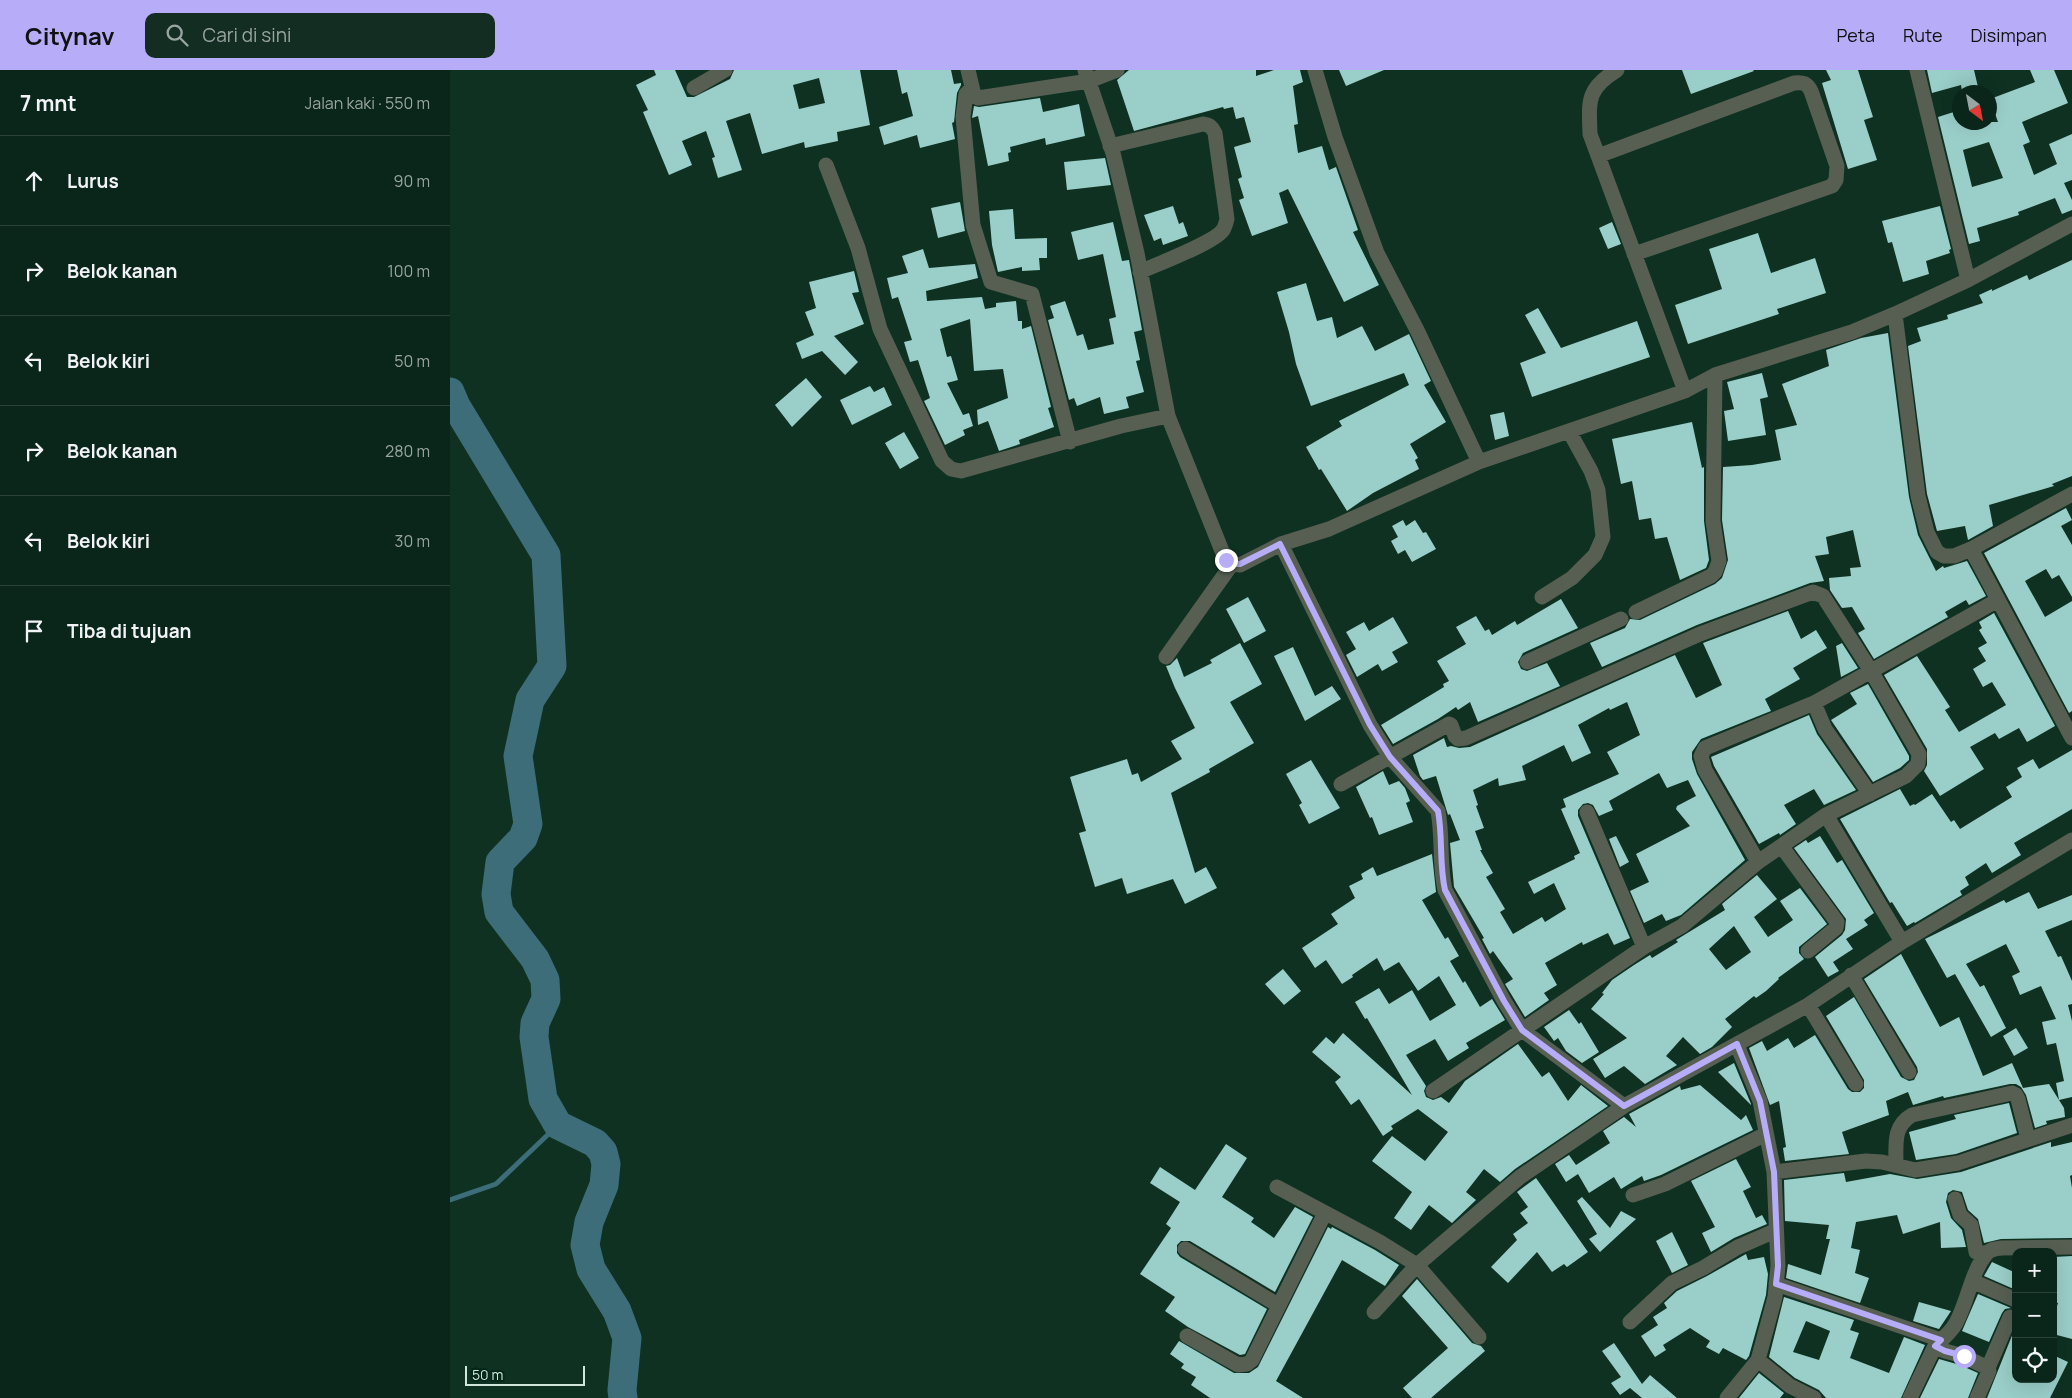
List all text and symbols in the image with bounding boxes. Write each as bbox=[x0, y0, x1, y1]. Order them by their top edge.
search box bbox=[145, 13, 495, 58]
text: Citynav bbox=[25, 19, 115, 52]
icon: search bbox=[163, 21, 191, 49]
text: Cari di sini bbox=[203, 22, 291, 48]
text: Peta bbox=[1836, 23, 1875, 47]
text: Rute bbox=[1903, 23, 1942, 47]
text: Disimpan bbox=[1970, 23, 2047, 47]
north arrow bbox=[1952, 85, 1997, 130]
text: 7 mnt bbox=[20, 89, 77, 117]
text: Jalan kaki · 550 m bbox=[305, 92, 430, 114]
icon: ahead bbox=[20, 167, 48, 195]
text: Lurus bbox=[67, 168, 119, 194]
text: 90 m bbox=[394, 170, 430, 192]
icon: right bbox=[20, 257, 48, 285]
text: Belok kanan bbox=[67, 258, 177, 284]
text: 100 m bbox=[387, 260, 430, 282]
icon: left bbox=[20, 347, 48, 375]
text: Belok kiri bbox=[67, 348, 150, 374]
text: 50 m bbox=[394, 350, 430, 372]
icon: right bbox=[20, 437, 48, 465]
text: Belok kanan bbox=[67, 438, 177, 464]
text: 280 m bbox=[385, 440, 430, 462]
icon: left bbox=[20, 527, 48, 555]
text: Belok kiri bbox=[67, 528, 150, 554]
text: 30 m bbox=[395, 530, 430, 552]
route end bbox=[1215, 549, 1238, 572]
icon: arrive bbox=[20, 617, 48, 645]
text: Tiba di tujuan bbox=[67, 618, 191, 644]
map controls bbox=[2012, 1248, 2057, 1383]
button: + bbox=[2012, 1248, 2057, 1293]
button: − bbox=[2012, 1293, 2057, 1338]
button: locate bbox=[2012, 1338, 2057, 1383]
route start bbox=[1953, 1345, 1976, 1368]
scale bar bbox=[465, 1363, 585, 1386]
text: 50 m bbox=[472, 1365, 503, 1384]

